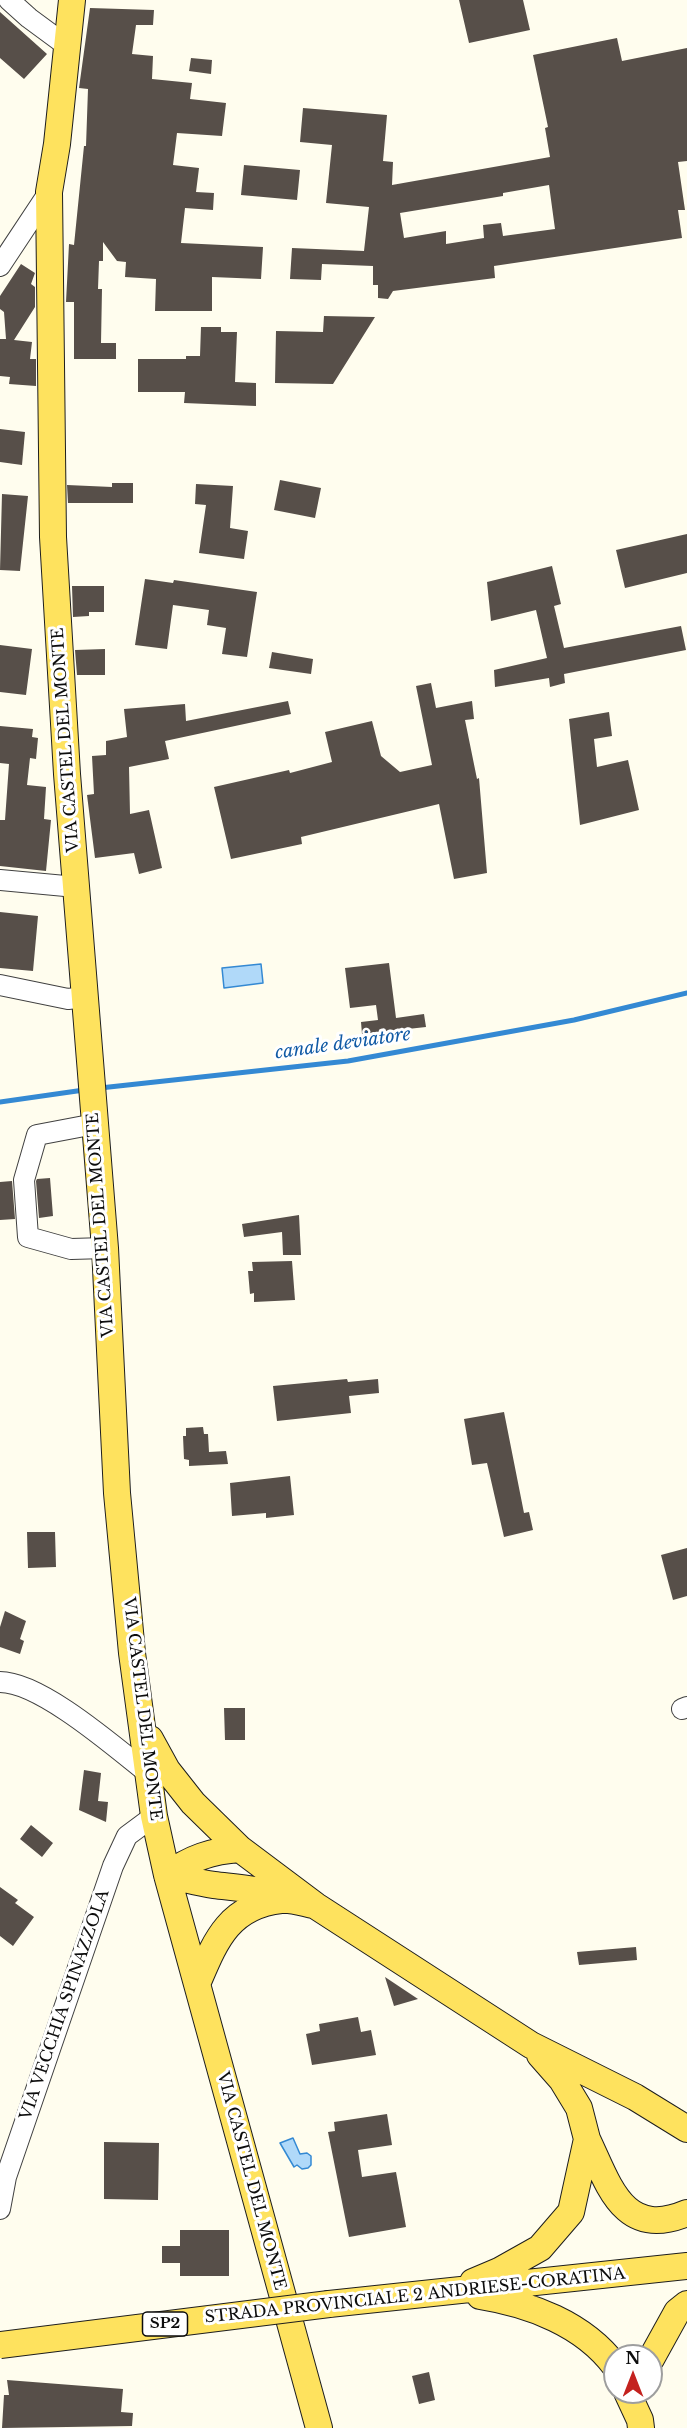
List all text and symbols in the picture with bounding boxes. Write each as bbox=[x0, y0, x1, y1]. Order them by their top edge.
street label: VIA CASTEL DEL MONTE bbox=[49, 627, 83, 853]
water label: canale deviatore bbox=[274, 1024, 412, 1064]
street label: VIA CASTEL DEL MONTE bbox=[84, 1112, 118, 1338]
street label: VIA CASTEL DEL MONTE bbox=[119, 1596, 165, 1822]
street label: VIA VECCHIA SPINAZZOLA bbox=[16, 1887, 114, 2123]
street label: VIA CASTEL DEL MONTE bbox=[213, 2070, 289, 2292]
street label: STRADA PROVINCIALE 2 ANDRIESE-CORATINA bbox=[204, 2264, 626, 2328]
road number: SP2 bbox=[142, 2312, 188, 2336]
north arrow bbox=[603, 2344, 663, 2404]
text: N bbox=[625, 2348, 641, 2368]

